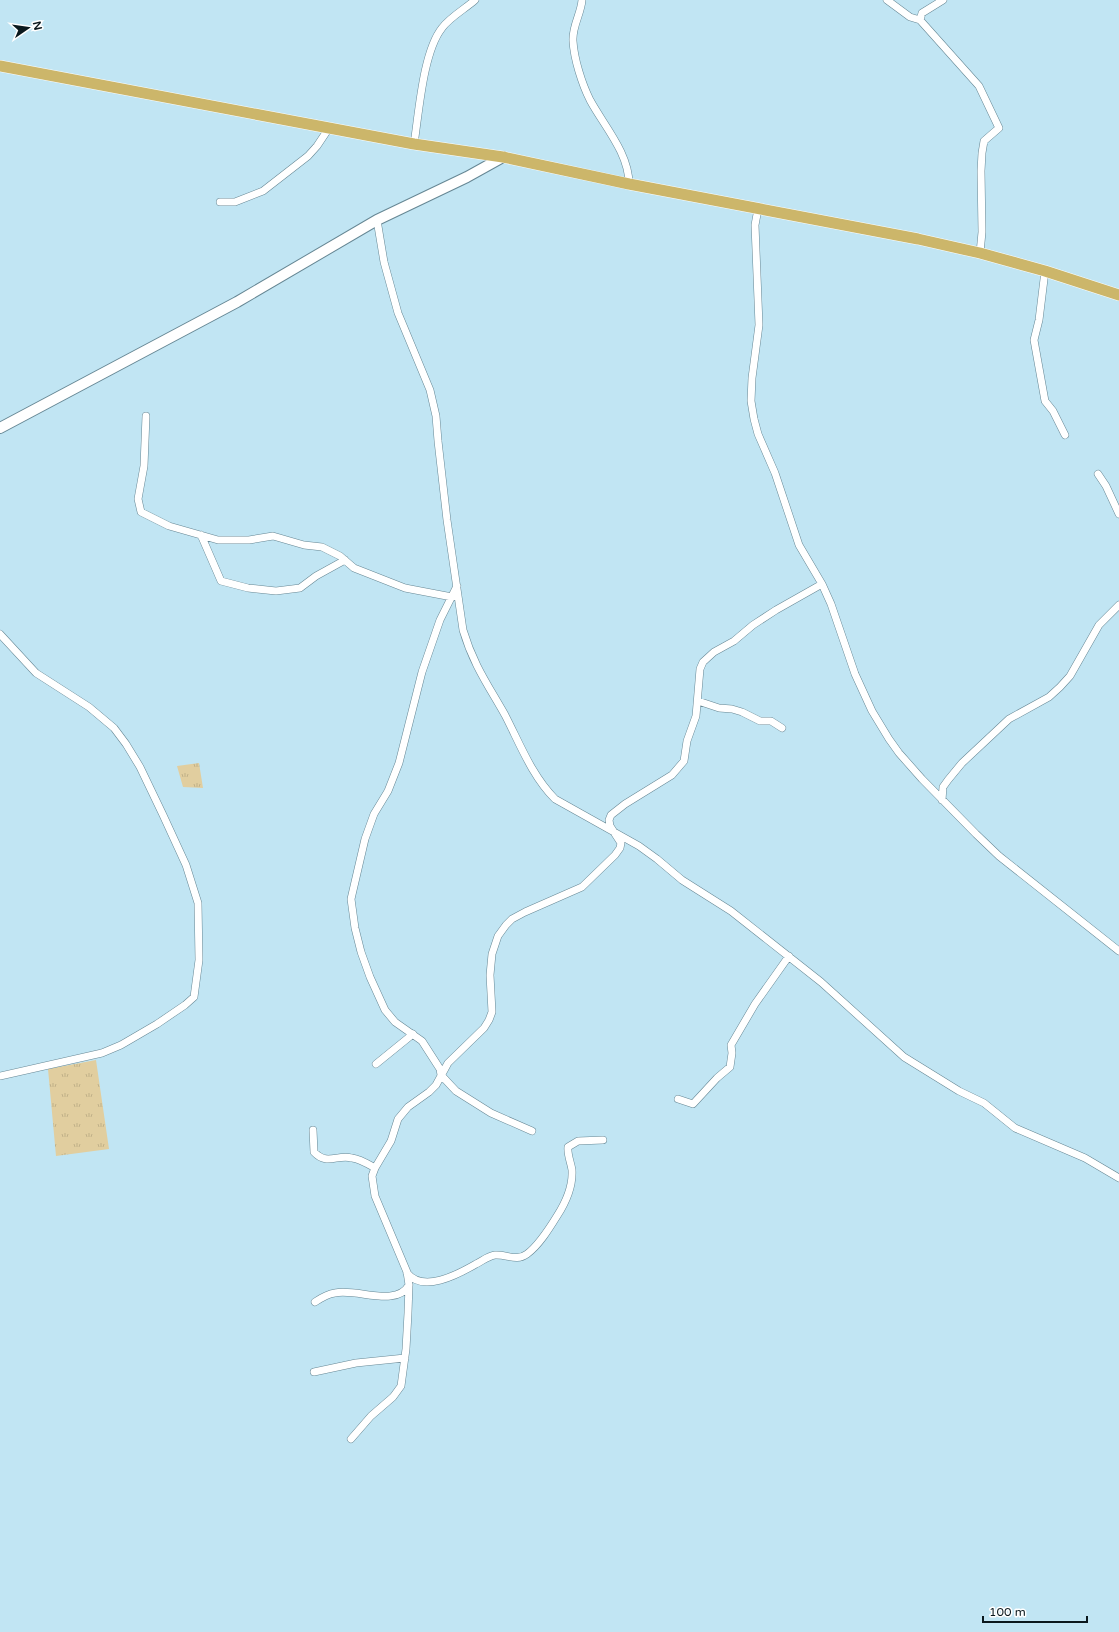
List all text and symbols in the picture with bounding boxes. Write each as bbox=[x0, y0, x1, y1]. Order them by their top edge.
north arrow bbox=[8, 8, 48, 48]
text: N bbox=[30, 20, 45, 32]
scale bar bbox=[983, 1598, 1087, 1624]
text: 100 m bbox=[989, 1605, 1026, 1619]

